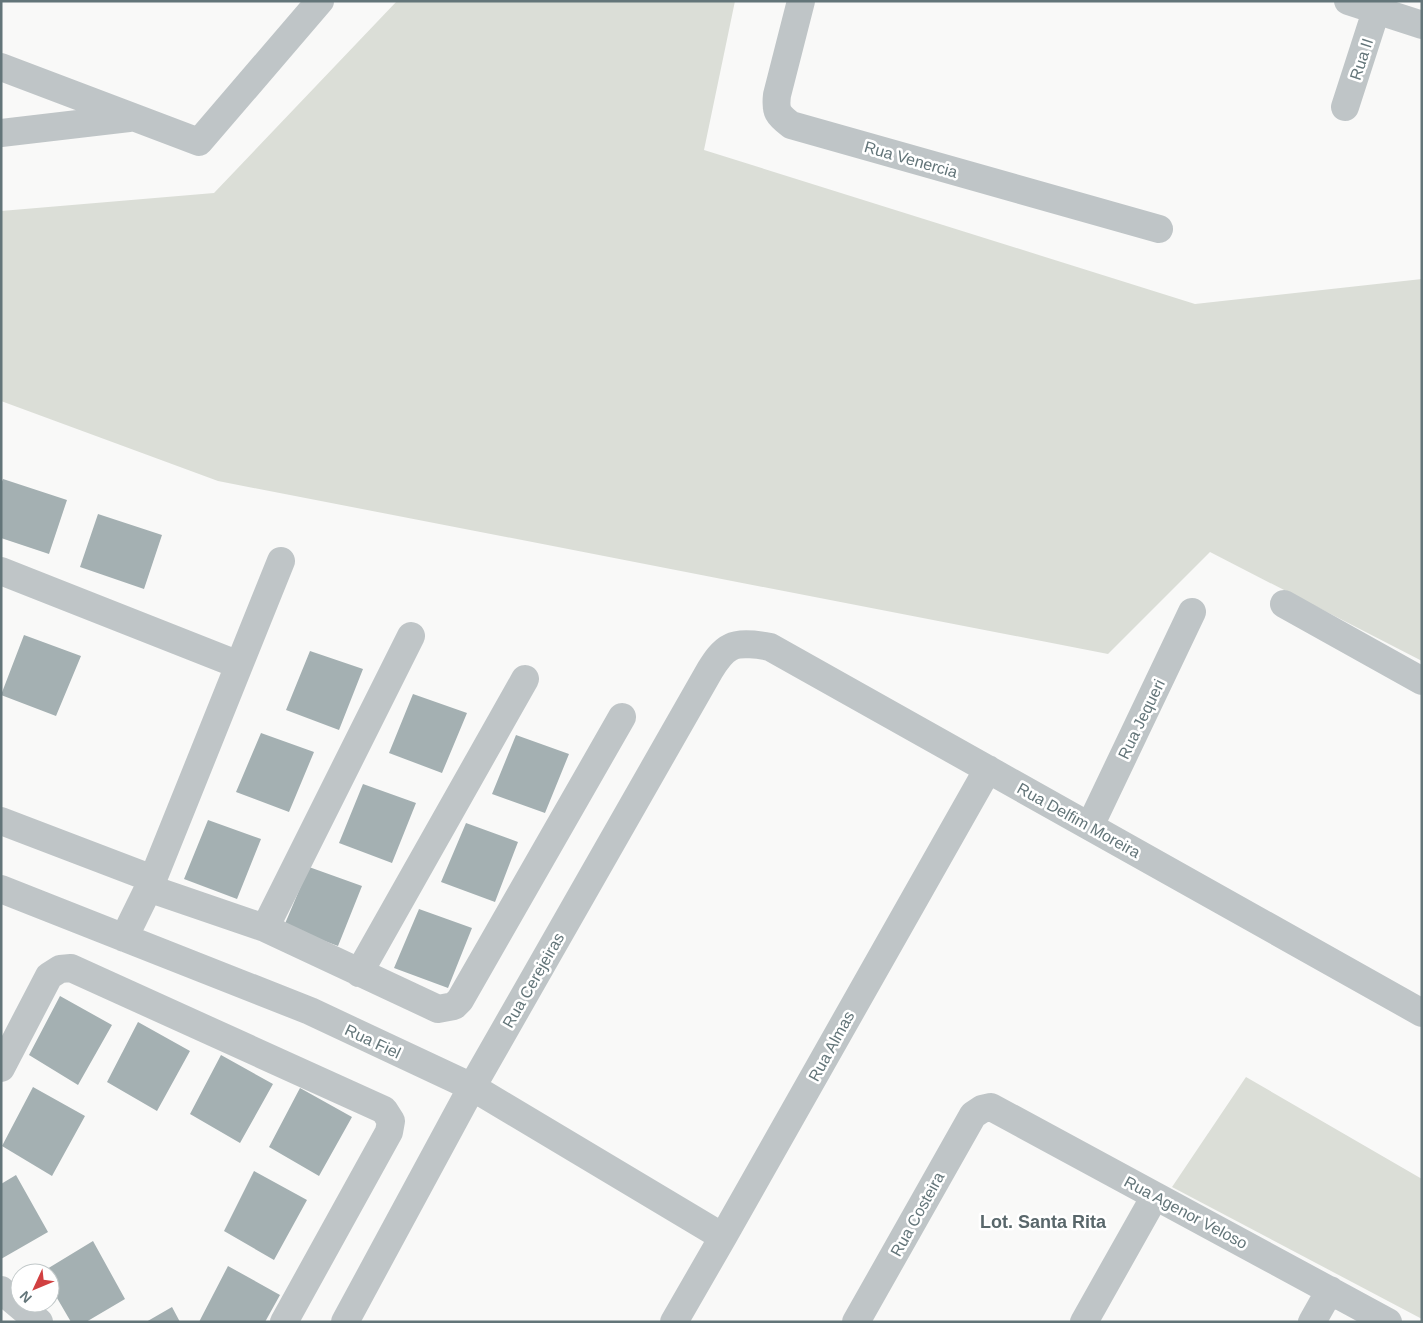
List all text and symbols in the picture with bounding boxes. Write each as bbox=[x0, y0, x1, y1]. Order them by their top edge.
street label: Rua II bbox=[1347, 36, 1376, 82]
street label: Rua Venercia bbox=[862, 138, 959, 181]
street label: Rua Jequeri bbox=[1115, 677, 1168, 762]
street label: Rua Delfim Moreira bbox=[1014, 780, 1143, 861]
street label: Rua Cerejeiras bbox=[499, 930, 567, 1031]
street label: Rua Almas bbox=[805, 1008, 858, 1084]
street label: Rua Fiel bbox=[342, 1021, 403, 1062]
street label: Rua Costeira bbox=[887, 1169, 948, 1259]
street label: Rua Agenor Veloso bbox=[1121, 1173, 1250, 1252]
district label: Lot. Santa Rita bbox=[980, 1212, 1107, 1232]
north arrow bbox=[10, 1263, 60, 1313]
text: N bbox=[16, 1288, 35, 1306]

